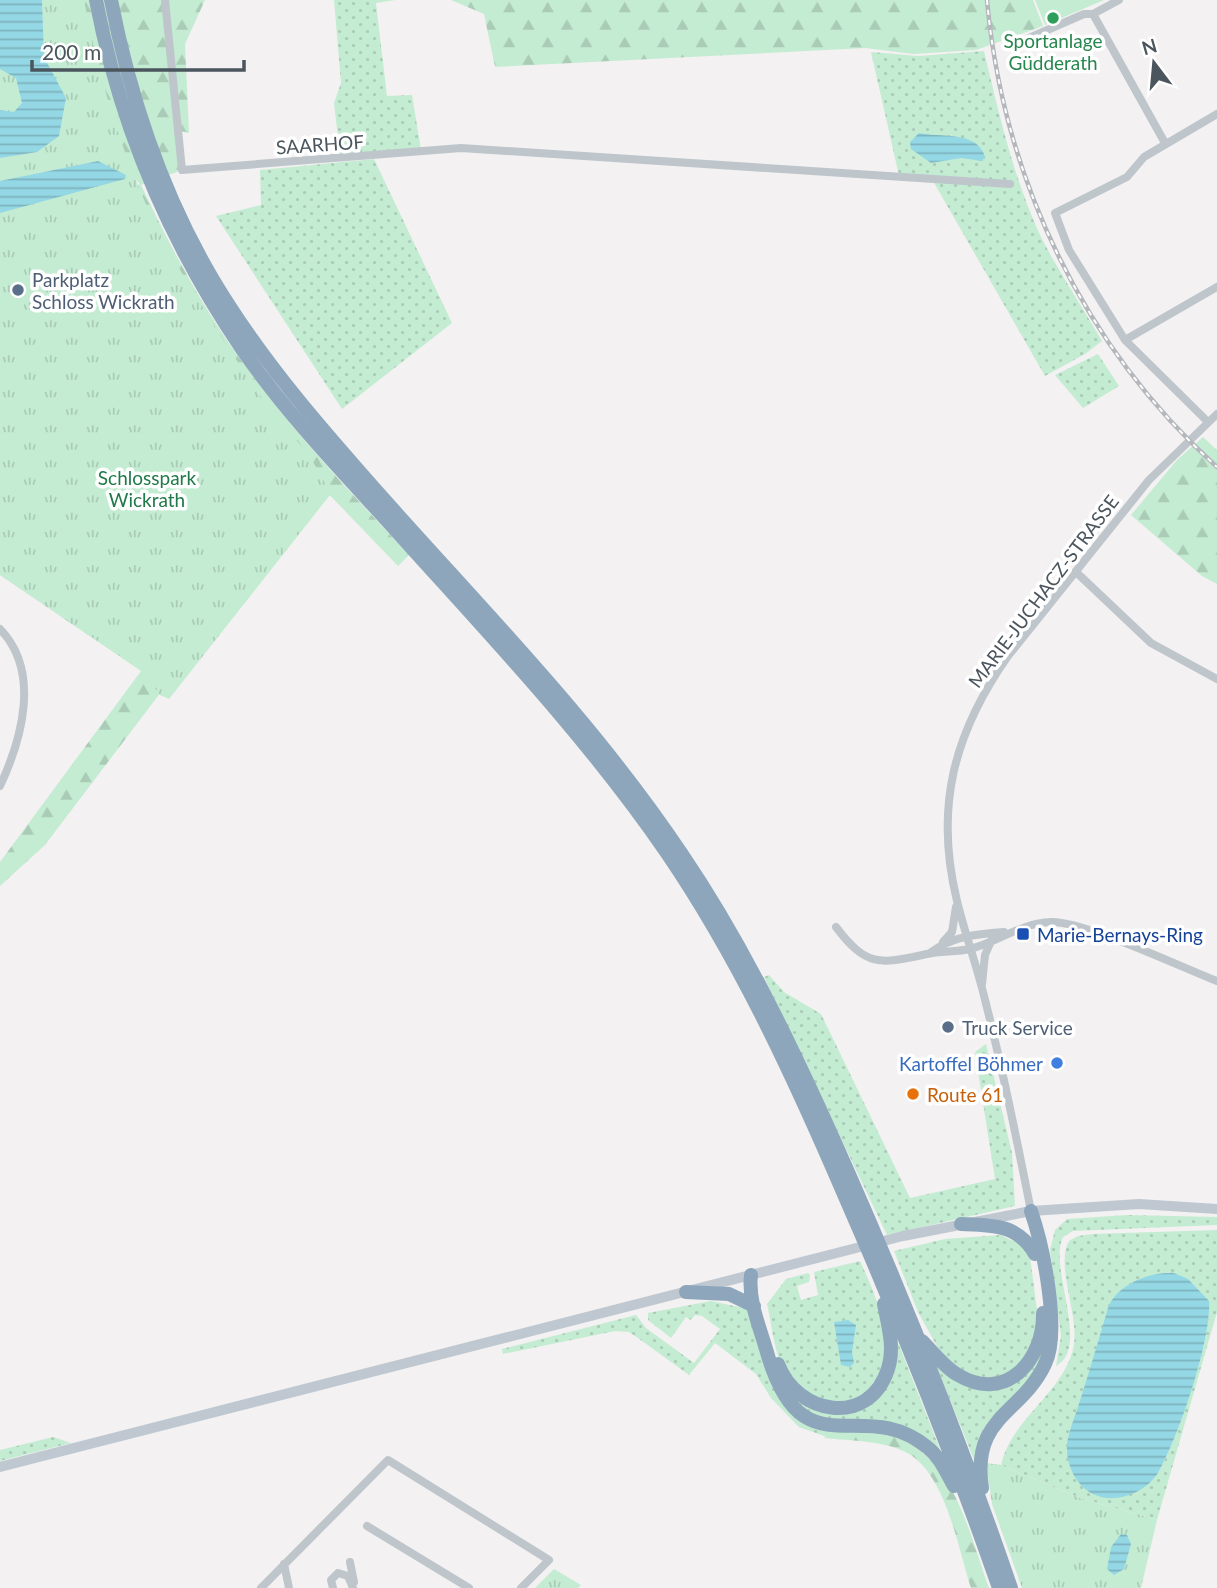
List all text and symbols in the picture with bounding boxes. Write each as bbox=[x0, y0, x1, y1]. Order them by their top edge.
marker: Sportanlage Güdderath bbox=[1045, 10, 1061, 26]
scale bar bbox=[32, 28, 243, 72]
north arrow bbox=[1119, 28, 1189, 98]
place label: Sportanlage Güdderath bbox=[1004, 29, 1102, 74]
text: N bbox=[1139, 33, 1159, 59]
text: 200 m bbox=[42, 39, 101, 64]
street label: SAARHOF bbox=[275, 129, 365, 159]
place label: Parkplatz Schloss Wickrath bbox=[32, 268, 175, 313]
marker: Parkplatz Schloss Wickrath bbox=[10, 282, 26, 298]
park label: Schlosspark Wickrath bbox=[98, 466, 196, 511]
street label: MARIE-JUCHACZ-STRASSE bbox=[963, 490, 1123, 692]
place label: Marie-Bernays-Ring bbox=[1037, 923, 1203, 946]
marker: Marie-Bernays-Ring bbox=[1015, 926, 1031, 942]
place label: Truck Service bbox=[962, 1016, 1073, 1039]
marker: Truck Service bbox=[940, 1019, 956, 1035]
place label: Kartoffel Böhmer bbox=[899, 1052, 1043, 1075]
marker: Kartoffel Böhmer bbox=[1049, 1055, 1065, 1071]
place label: Route 61 bbox=[927, 1083, 1003, 1106]
marker: Route 61 bbox=[905, 1086, 921, 1102]

